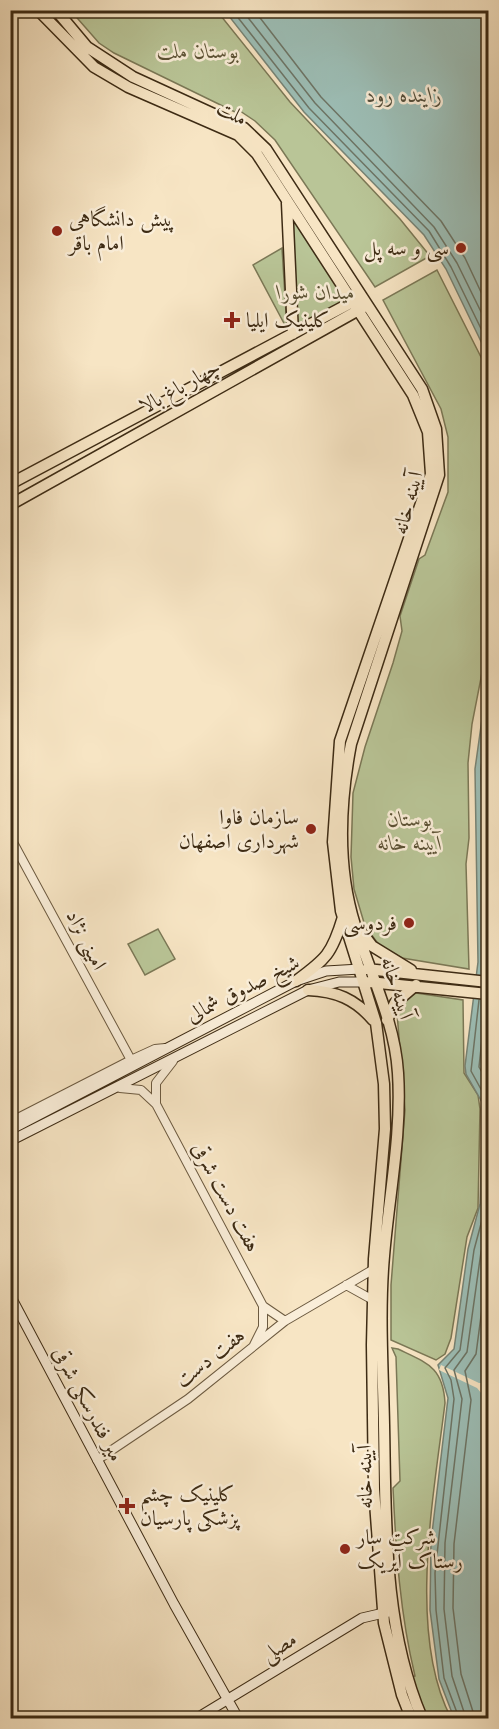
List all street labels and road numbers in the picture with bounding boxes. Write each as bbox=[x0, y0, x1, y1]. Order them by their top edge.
street label: ملت bbox=[212, 93, 252, 133]
street label: چهار باغ بالا bbox=[134, 353, 227, 424]
street label: آیینه خانه bbox=[386, 466, 431, 538]
street label: امینی نژاد bbox=[59, 905, 113, 975]
street label: شیخ صدوق شمالی bbox=[181, 948, 306, 1034]
street label: آیینه خانه bbox=[373, 953, 422, 1025]
street label: هفت دست شرقی bbox=[185, 1137, 267, 1257]
street label: هفت دست bbox=[169, 1321, 251, 1395]
street label: میر فندرسکی شرقی bbox=[46, 1341, 130, 1467]
street label: آیینه خانه bbox=[350, 1442, 380, 1509]
street label: مصلی bbox=[256, 1625, 303, 1670]

